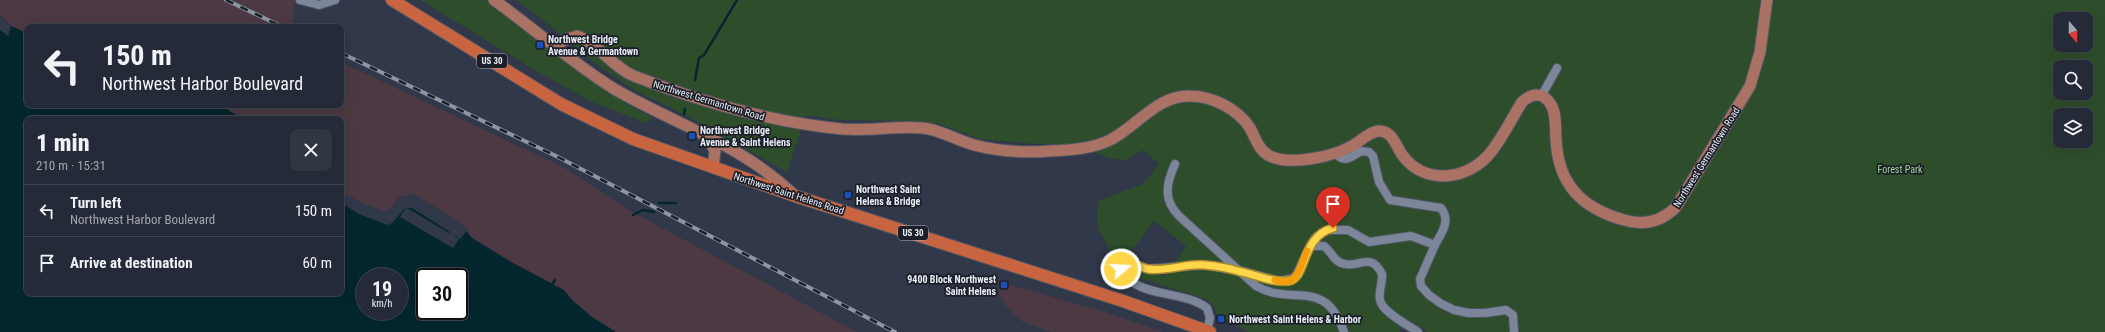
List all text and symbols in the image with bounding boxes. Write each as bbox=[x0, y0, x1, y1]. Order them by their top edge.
north arrow bbox=[2053, 12, 2093, 52]
map controls bbox=[2053, 12, 2093, 148]
place label: Northwest Bridge Avenue & Germantown bbox=[548, 34, 638, 57]
text: 150 m bbox=[102, 39, 172, 72]
icon: left bbox=[36, 40, 88, 92]
marker: Northwest Bridge Avenue & Germantown bbox=[535, 40, 545, 50]
road number: US 30 bbox=[477, 54, 507, 68]
button: search bbox=[2053, 60, 2093, 100]
text: Northwest Harbor Boulevard bbox=[102, 73, 303, 94]
street label: Northwest Germantown Road bbox=[652, 78, 766, 123]
street label: Northwest Germantown Road bbox=[1671, 105, 1742, 209]
button: layers bbox=[2053, 108, 2093, 148]
place label: Northwest Bridge Avenue & Saint Helens bbox=[700, 125, 791, 148]
text: 1 min bbox=[36, 129, 90, 157]
button: close bbox=[290, 129, 332, 171]
marker: Northwest Bridge Avenue & Saint Helens bbox=[687, 131, 697, 141]
text: 210 m · 15:31 bbox=[36, 158, 106, 173]
park label: Forest Park bbox=[1877, 164, 1923, 175]
street label: Northwest Saint Helens Road bbox=[732, 170, 845, 217]
place label: Northwest Saint Helens & Bridge bbox=[856, 184, 921, 207]
pin bbox=[1316, 187, 1350, 228]
marker: Northwest Saint Helens & Bridge bbox=[843, 190, 853, 200]
icon: arrive bbox=[1322, 193, 1344, 215]
text: Turn left bbox=[70, 194, 121, 212]
icon: left bbox=[36, 200, 58, 222]
text: 150 m bbox=[295, 202, 332, 220]
text: Northwest Harbor Boulevard bbox=[70, 212, 215, 227]
road number: US 30 bbox=[898, 226, 928, 240]
position arrow bbox=[1100, 248, 1142, 290]
icon: arrive bbox=[36, 252, 58, 274]
text: Arrive at destination bbox=[70, 254, 193, 272]
text: 60 m bbox=[302, 254, 332, 272]
speed limit sign: 30 bbox=[416, 268, 468, 320]
place label: 9400 Block Northwest Saint Helens bbox=[907, 274, 996, 297]
text: 19 bbox=[372, 277, 392, 301]
marker: 9400 Block Northwest Saint Helens bbox=[999, 280, 1009, 290]
text: km/h bbox=[372, 298, 392, 309]
marker: Northwest Saint Helens & Harbor bbox=[1216, 314, 1226, 324]
place label: Northwest Saint Helens & Harbor bbox=[1229, 314, 1362, 325]

